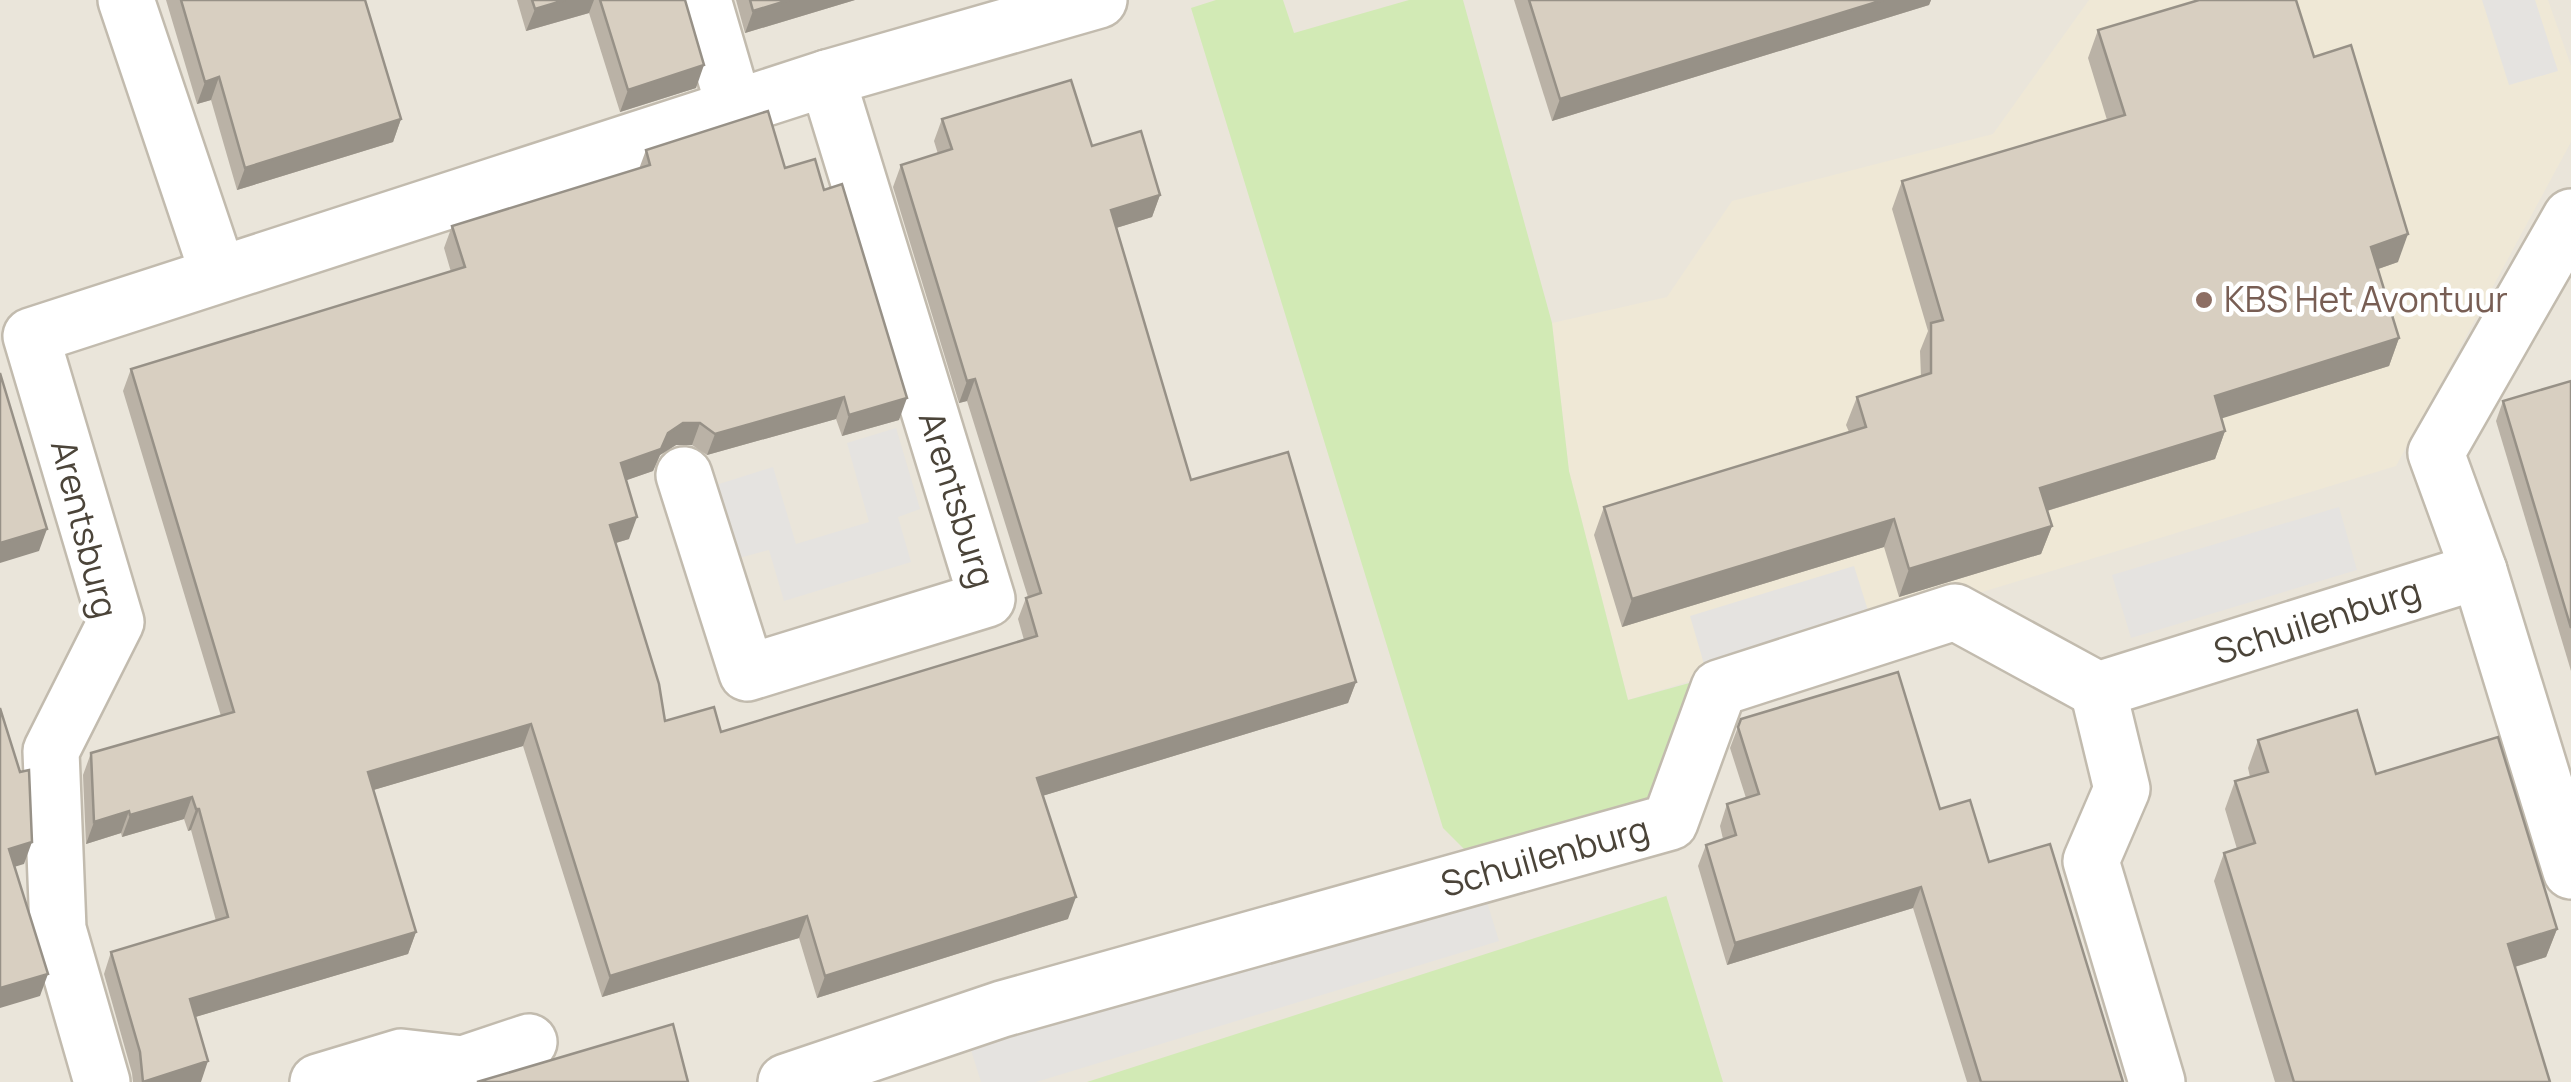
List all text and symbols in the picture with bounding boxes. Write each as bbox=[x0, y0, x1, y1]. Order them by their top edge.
place label: KBS Het Avontuur bbox=[2224, 275, 2508, 323]
marker: KBS Het Avontuur bbox=[2193, 289, 2215, 311]
street label: Arentsburg bbox=[908, 405, 1007, 593]
street label: Arentsburg bbox=[40, 435, 130, 623]
street label: Schuilenburg bbox=[2208, 566, 2426, 675]
street label: Schuilenburg bbox=[1435, 804, 1654, 908]

